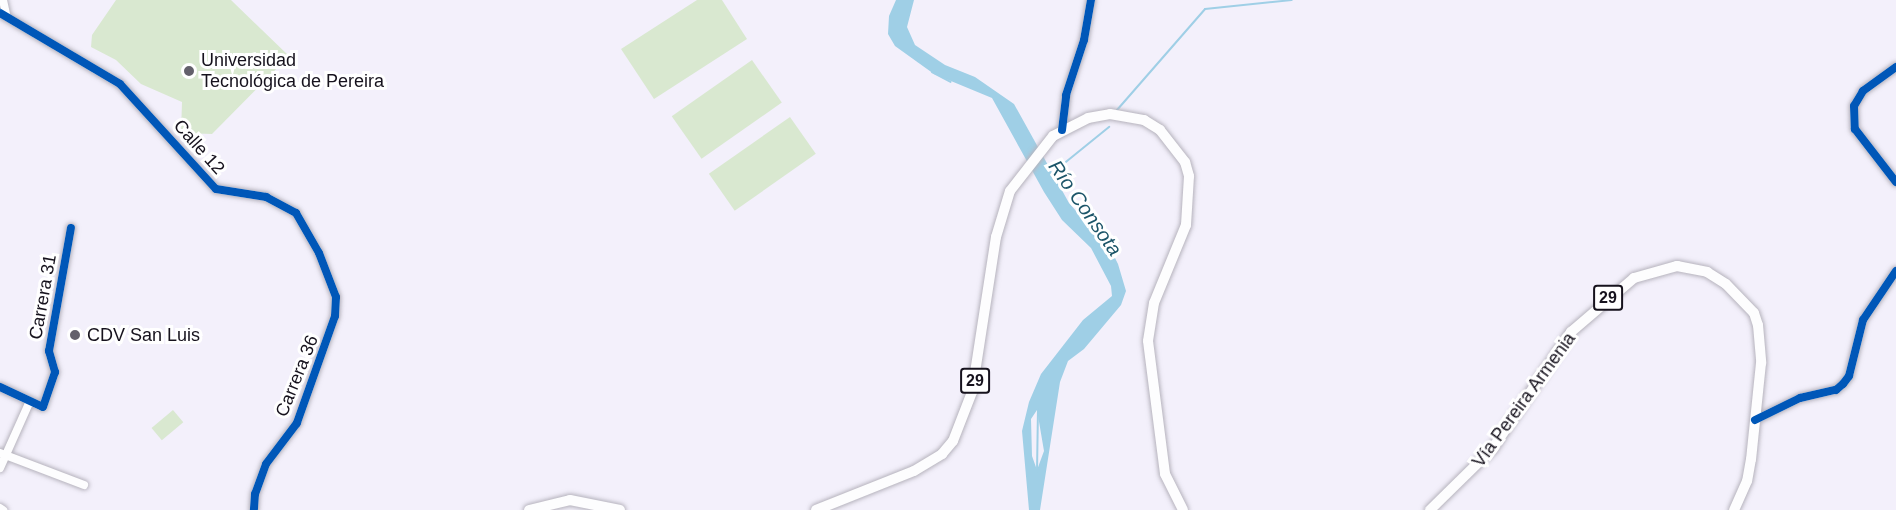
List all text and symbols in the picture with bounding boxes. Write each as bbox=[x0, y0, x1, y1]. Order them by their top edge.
place label: Universidad Tecnológica de Pereira bbox=[201, 50, 384, 92]
marker: Universidad Tecnológica de Pereira bbox=[182, 64, 196, 78]
street label: Calle 12 bbox=[169, 115, 229, 179]
water label: Río Consota bbox=[1043, 156, 1127, 260]
street label: Carrera 31 bbox=[25, 253, 61, 341]
road number: 29 bbox=[1593, 285, 1623, 311]
place label: CDV San Luis bbox=[87, 324, 200, 346]
marker: CDV San Luis bbox=[68, 328, 82, 342]
street label: Vía Pereira Armenia bbox=[1468, 328, 1580, 472]
street label: Carrera 36 bbox=[271, 332, 323, 420]
road number: 29 bbox=[960, 368, 990, 394]

